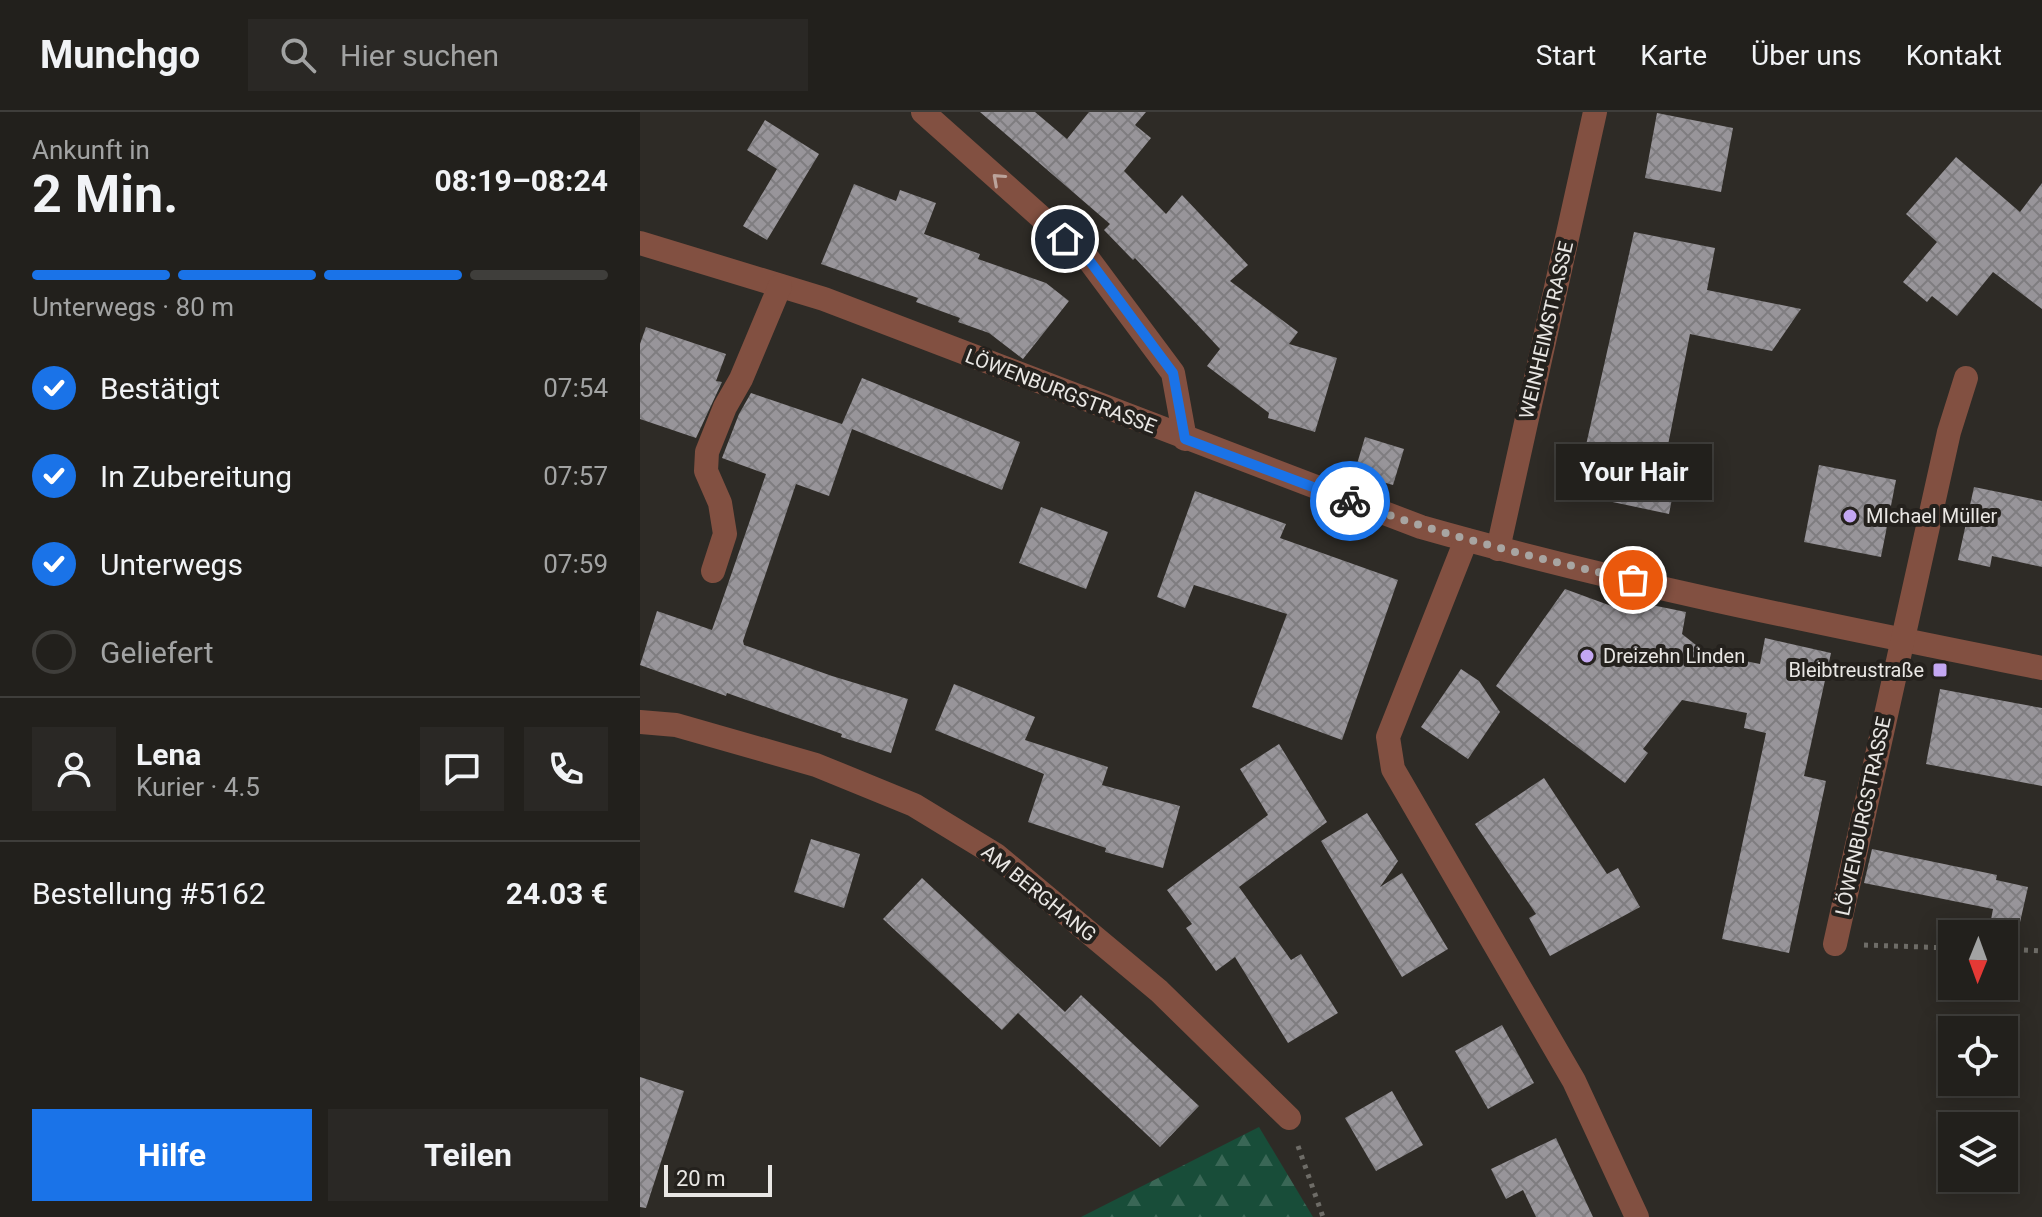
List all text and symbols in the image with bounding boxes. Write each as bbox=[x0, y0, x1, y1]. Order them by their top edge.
search box bbox=[248, 19, 808, 91]
text: Munchgo bbox=[40, 33, 200, 77]
icon: search bbox=[276, 33, 320, 77]
text: Hier suchen bbox=[340, 38, 499, 73]
text: Start bbox=[1536, 39, 1596, 72]
text: Karte bbox=[1640, 39, 1707, 72]
text: Über uns bbox=[1751, 39, 1862, 72]
text: Kontakt bbox=[1906, 39, 2002, 72]
text: Ankunft in bbox=[32, 135, 150, 165]
text: 08:19–08:24 bbox=[434, 163, 608, 198]
text: 2 Min. bbox=[32, 164, 178, 225]
one-way arrow bbox=[992, 174, 1007, 189]
pin bbox=[1031, 205, 1099, 273]
icon: home bbox=[1043, 217, 1087, 261]
street label: WEINHEIMSTRASSE bbox=[1514, 239, 1578, 421]
text: Unterwegs · 80 m bbox=[32, 292, 234, 322]
street label: LÖWENBURGSTRASSE bbox=[962, 343, 1160, 439]
icon: check bbox=[32, 366, 76, 410]
text: Bestätigt bbox=[100, 371, 220, 406]
text: 07:54 bbox=[543, 373, 608, 403]
callout: Your Hair bbox=[1555, 444, 1711, 500]
icon: check bbox=[32, 454, 76, 498]
text: Your Hair bbox=[1579, 457, 1689, 487]
text: In Zubereitung bbox=[100, 459, 292, 494]
text: 07:57 bbox=[543, 461, 608, 491]
courier bbox=[1310, 461, 1390, 541]
icon: bike bbox=[1328, 479, 1372, 523]
place label: MIchael Müller bbox=[1866, 504, 1998, 528]
marker: MIchael Müller bbox=[1841, 507, 1859, 525]
icon: check bbox=[32, 542, 76, 586]
pin bbox=[1599, 546, 1667, 614]
text: Unterwegs bbox=[100, 547, 243, 582]
text: 07:59 bbox=[543, 549, 608, 579]
icon: bag bbox=[1611, 558, 1655, 602]
text: Geliefert bbox=[100, 635, 214, 670]
place label: Dreizehn Linden bbox=[1603, 644, 1745, 668]
marker: Dreizehn Linden bbox=[1578, 647, 1596, 665]
place label: Bleibtreustraße bbox=[1789, 658, 1924, 682]
marker: Bleibtreustraße bbox=[1931, 661, 1949, 679]
street label: LÖWENBURGSTRASSE bbox=[1830, 714, 1896, 918]
button: person bbox=[32, 727, 116, 811]
button: chat bbox=[420, 727, 504, 811]
button: phone bbox=[524, 727, 608, 811]
text: Lena bbox=[136, 737, 201, 772]
text: Kurier · 4.5 bbox=[136, 772, 260, 802]
street label: AM BERGHANG bbox=[977, 839, 1101, 947]
text: Bestellung #5162 bbox=[32, 876, 266, 911]
text: 24.03 € bbox=[506, 876, 608, 911]
north arrow bbox=[1938, 920, 2018, 1000]
map controls bbox=[1938, 920, 2018, 1192]
button: locate bbox=[1938, 1016, 2018, 1096]
button: Hilfe bbox=[32, 1109, 312, 1201]
button: Teilen bbox=[328, 1109, 608, 1201]
button: layers bbox=[1938, 1112, 2018, 1192]
scale bar bbox=[664, 1161, 772, 1197]
text: 20 m bbox=[676, 1166, 725, 1191]

